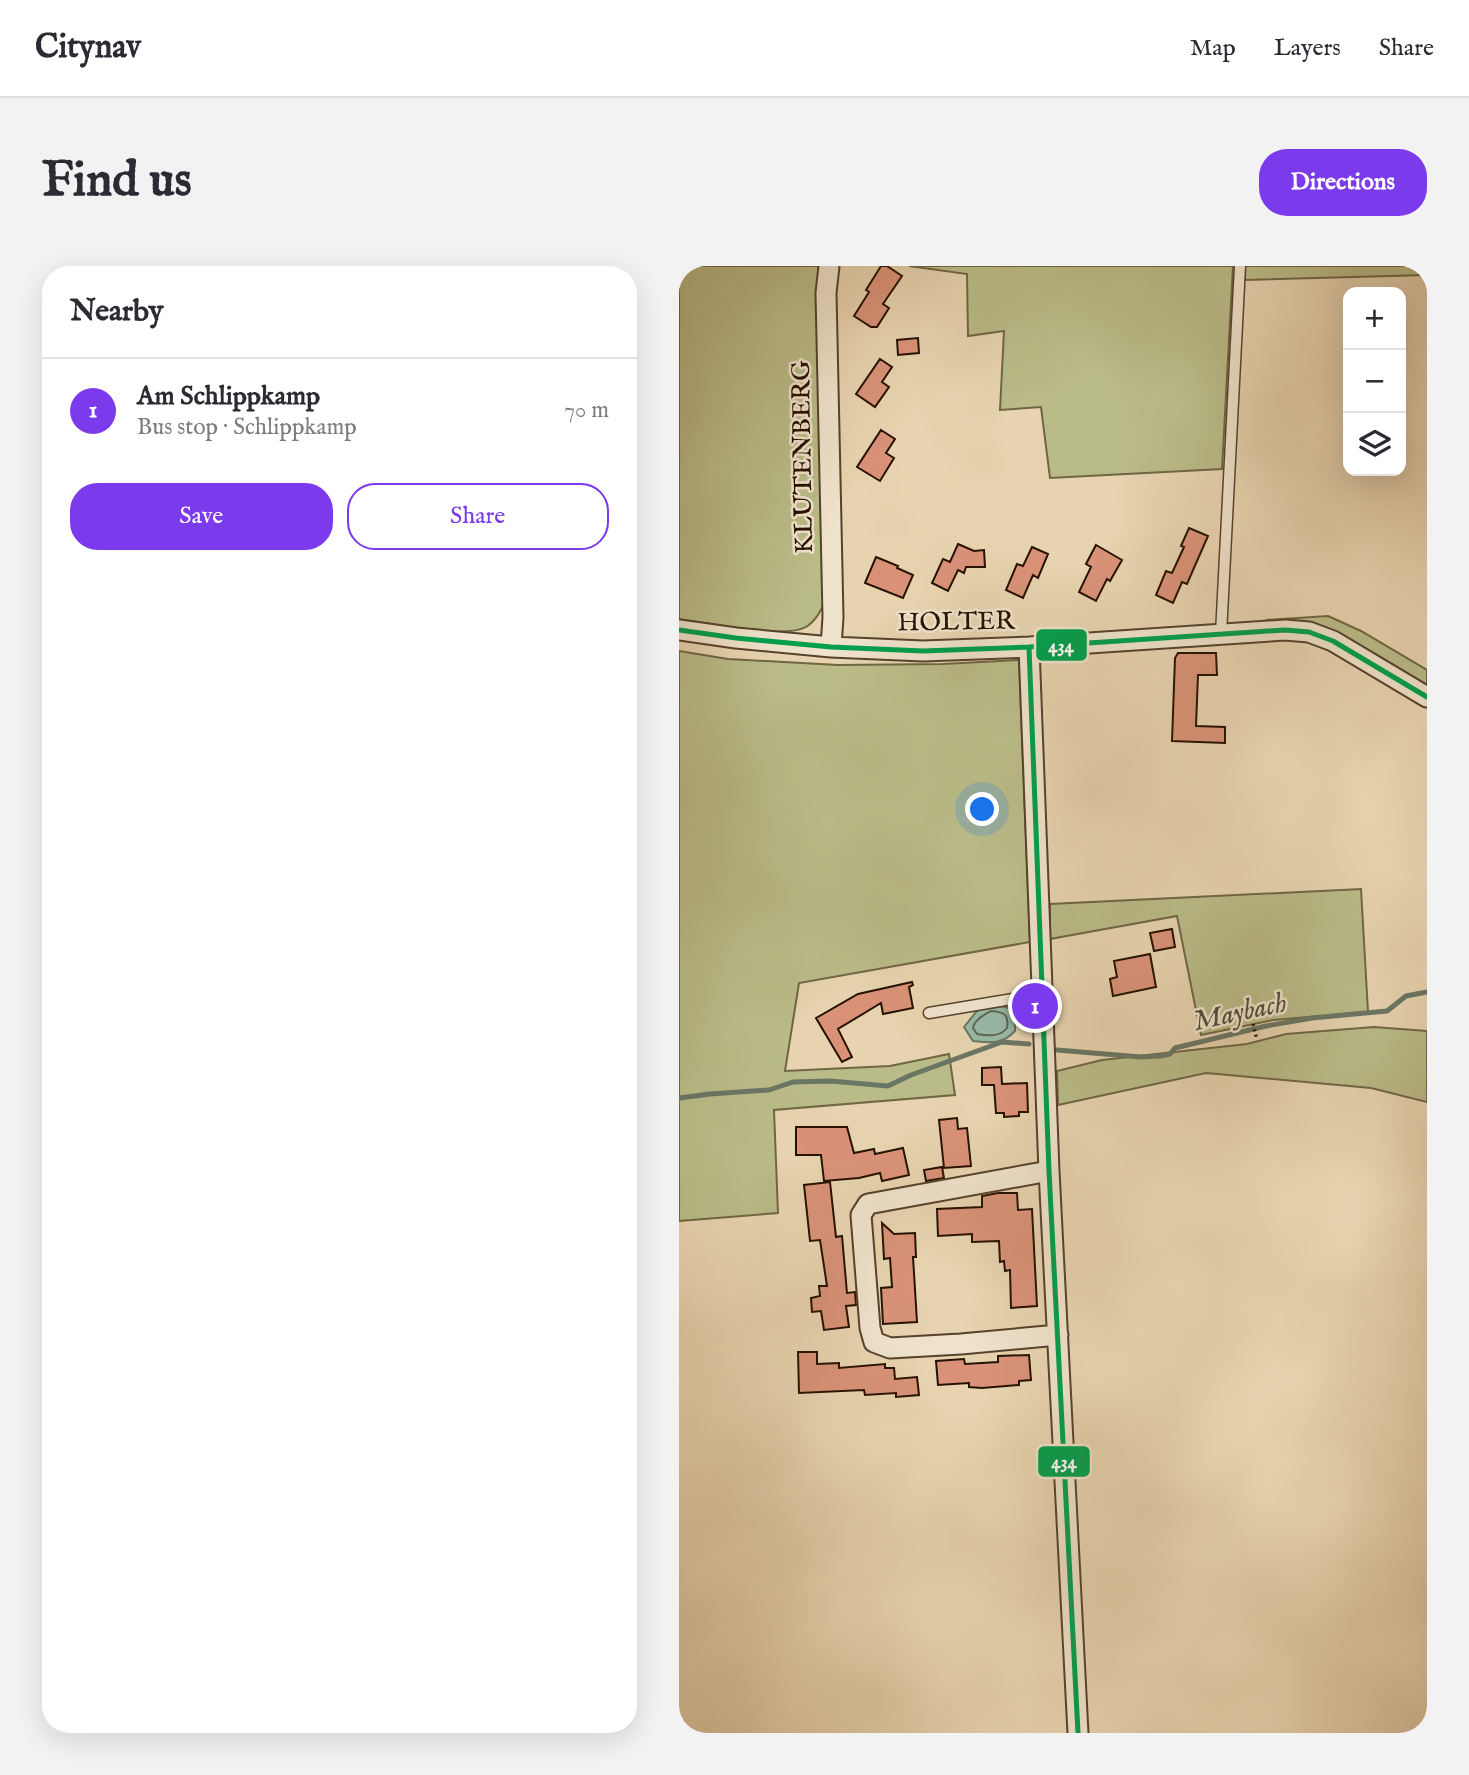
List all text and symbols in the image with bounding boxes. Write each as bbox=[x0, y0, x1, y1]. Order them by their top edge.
text: Citynav bbox=[35, 27, 141, 69]
text: Map bbox=[1190, 33, 1236, 64]
text: Layers bbox=[1274, 33, 1341, 64]
text: Share bbox=[1379, 33, 1434, 64]
button: Directions bbox=[1259, 149, 1427, 216]
text: Find us bbox=[42, 151, 192, 213]
map controls bbox=[1343, 287, 1406, 476]
button: + bbox=[1343, 287, 1406, 350]
text: Nearby bbox=[70, 293, 163, 331]
button: − bbox=[1343, 350, 1406, 413]
street label: KLUTENBERG bbox=[785, 360, 821, 554]
text: Am Schlippkamp bbox=[137, 380, 320, 413]
text: 1 bbox=[89, 396, 97, 425]
text: 70 m bbox=[564, 396, 609, 425]
text: Bus stop · Schlippkamp bbox=[137, 413, 357, 442]
button: layers bbox=[1343, 413, 1406, 476]
button: Save bbox=[70, 483, 333, 550]
button: Share bbox=[347, 483, 609, 550]
street label: HOLTER bbox=[897, 604, 1016, 640]
line badge: 434 bbox=[1035, 628, 1088, 662]
text: 434 bbox=[1048, 635, 1075, 659]
your location bbox=[965, 792, 999, 826]
pin: 1 bbox=[1012, 980, 1058, 1032]
water label: Maybach bbox=[1190, 986, 1290, 1040]
line badge: 434 bbox=[1037, 1445, 1091, 1478]
text: 434 bbox=[1051, 1451, 1078, 1475]

